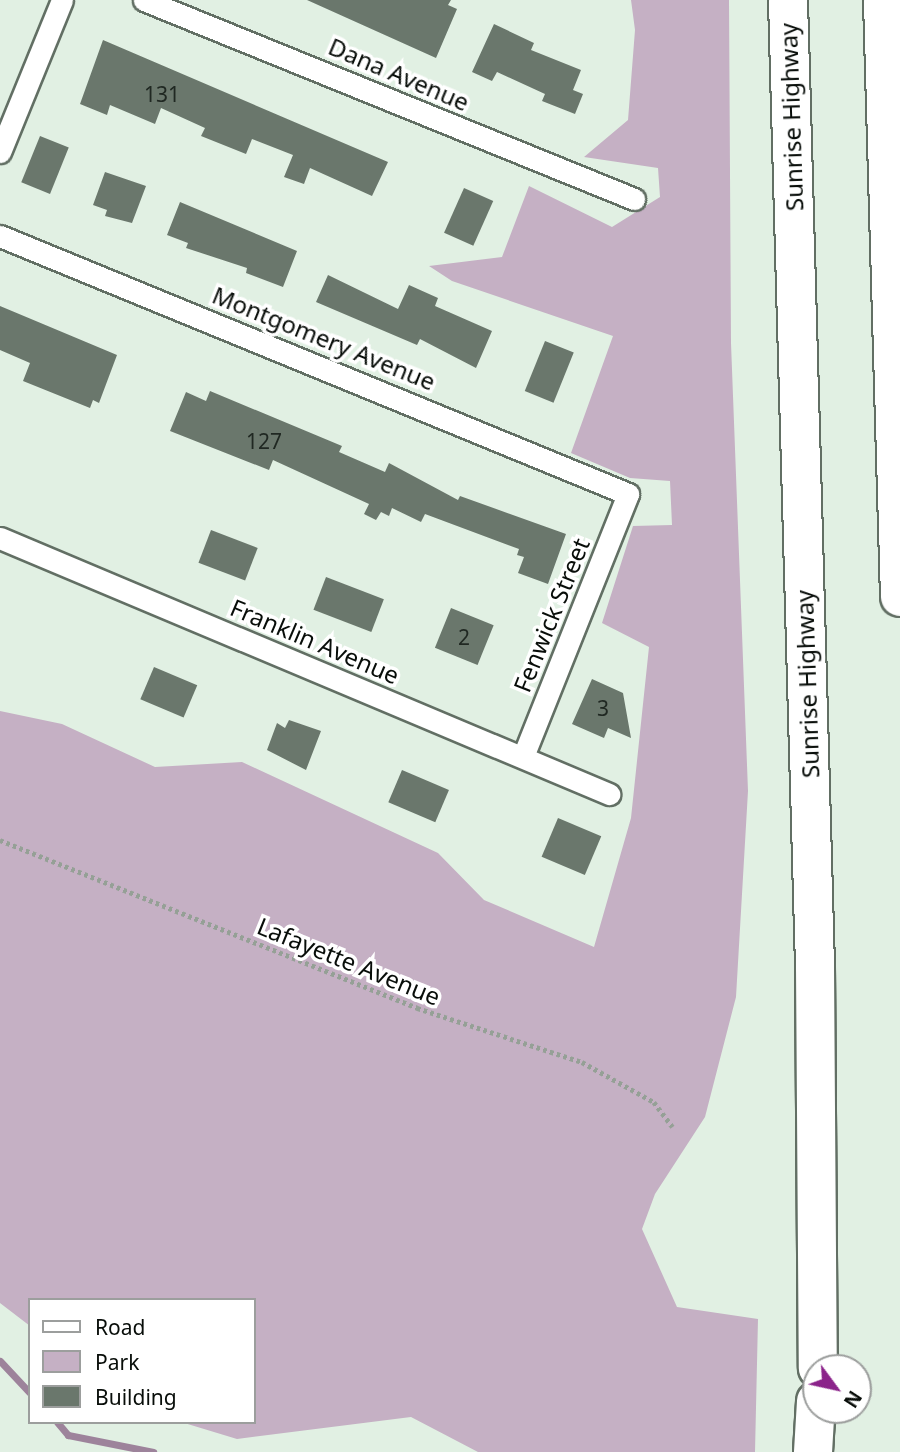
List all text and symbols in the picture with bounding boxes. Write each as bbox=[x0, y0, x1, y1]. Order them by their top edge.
street label: Sunrise Highway bbox=[773, 22, 809, 212]
street label: Dana Avenue bbox=[324, 31, 474, 117]
house number: 131 bbox=[144, 81, 180, 107]
street label: Montgomery Avenue bbox=[208, 280, 440, 396]
house number: 127 bbox=[246, 428, 282, 454]
street label: Fenwick Street bbox=[507, 534, 595, 696]
street label: Sunrise Highway bbox=[789, 589, 825, 779]
street label: Franklin Avenue bbox=[226, 592, 404, 690]
house number: 2 bbox=[458, 624, 470, 650]
house number: 3 bbox=[597, 695, 609, 721]
street label: Lafayette Avenue bbox=[253, 911, 445, 1011]
legend bbox=[28, 1298, 256, 1424]
text: Road bbox=[95, 1313, 145, 1341]
text: Park bbox=[95, 1348, 139, 1376]
north arrow bbox=[802, 1354, 872, 1424]
text: Building bbox=[95, 1383, 177, 1411]
text: N bbox=[838, 1386, 868, 1413]

